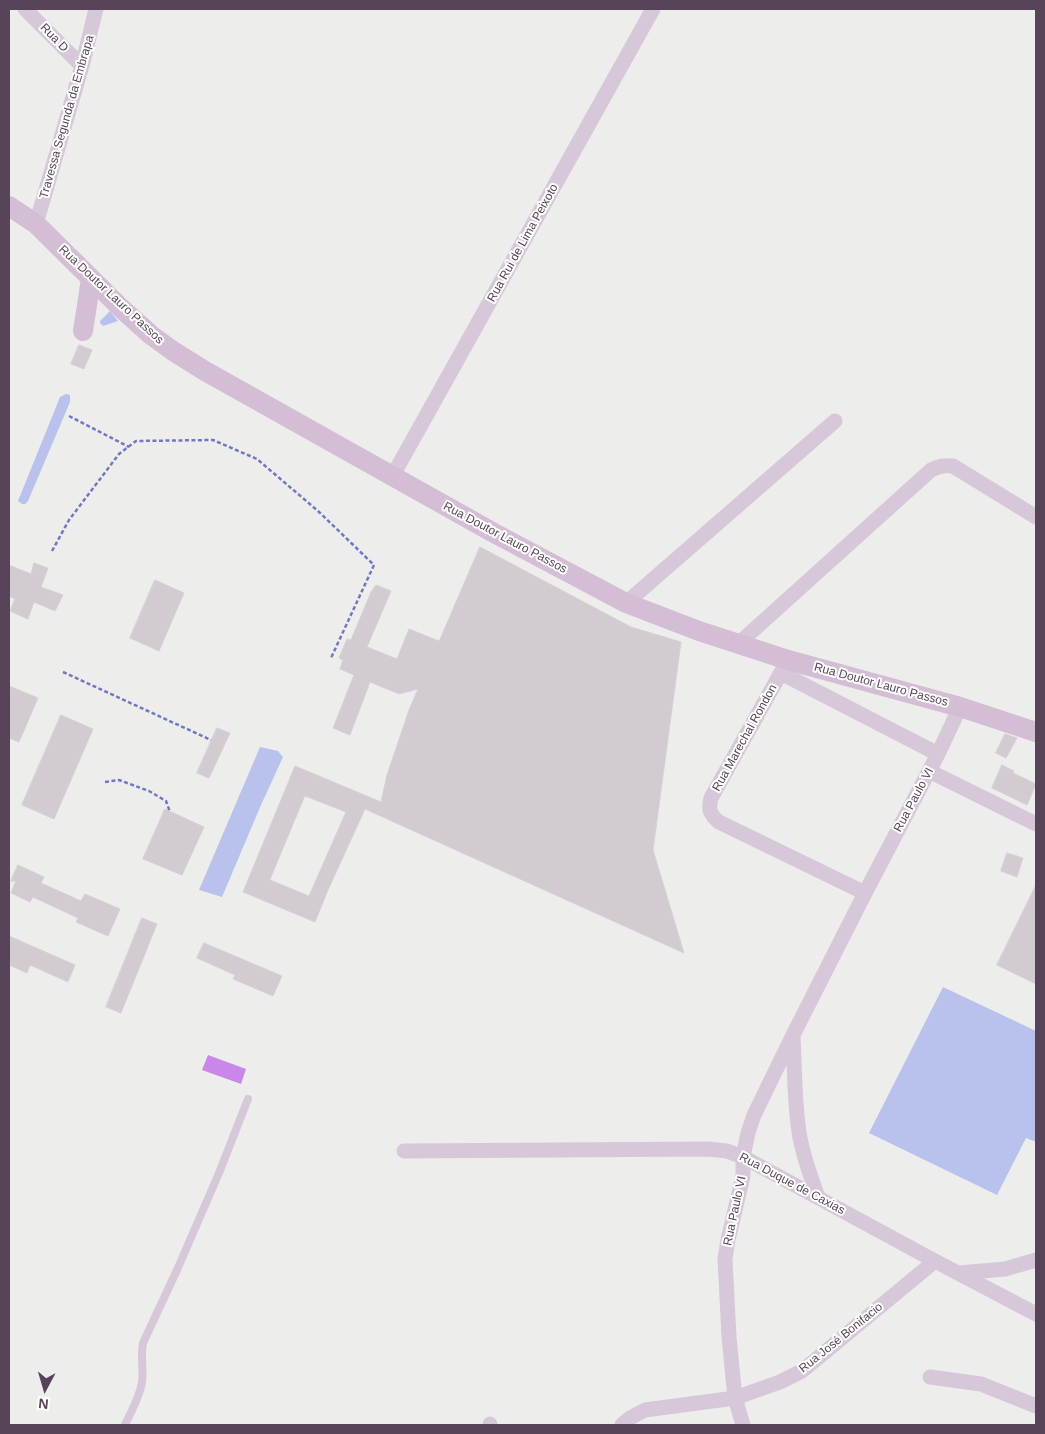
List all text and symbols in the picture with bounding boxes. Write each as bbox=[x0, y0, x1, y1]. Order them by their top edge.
street label: Rua D bbox=[37, 21, 71, 55]
street label: Travessa Segunda da Embrapa bbox=[37, 34, 97, 200]
street label: Rua Rui de Lima Peixoto bbox=[485, 181, 561, 305]
street label: Rua Doutor Lauro Passos bbox=[56, 243, 166, 347]
street label: Rua Doutor Lauro Passos bbox=[441, 499, 569, 577]
street label: Rua Doutor Lauro Passos bbox=[812, 660, 950, 710]
street label: Rua Marechal Rondon bbox=[710, 682, 780, 794]
street label: Rua Paulo VI bbox=[891, 765, 937, 835]
street label: Rua Duque de Caxias bbox=[737, 1150, 847, 1218]
street label: Rua Paulo VI bbox=[721, 1175, 749, 1247]
street label: Rua José Bonifacio bbox=[796, 1300, 886, 1376]
north arrow bbox=[20, 1364, 70, 1414]
text: N bbox=[38, 1395, 49, 1412]

